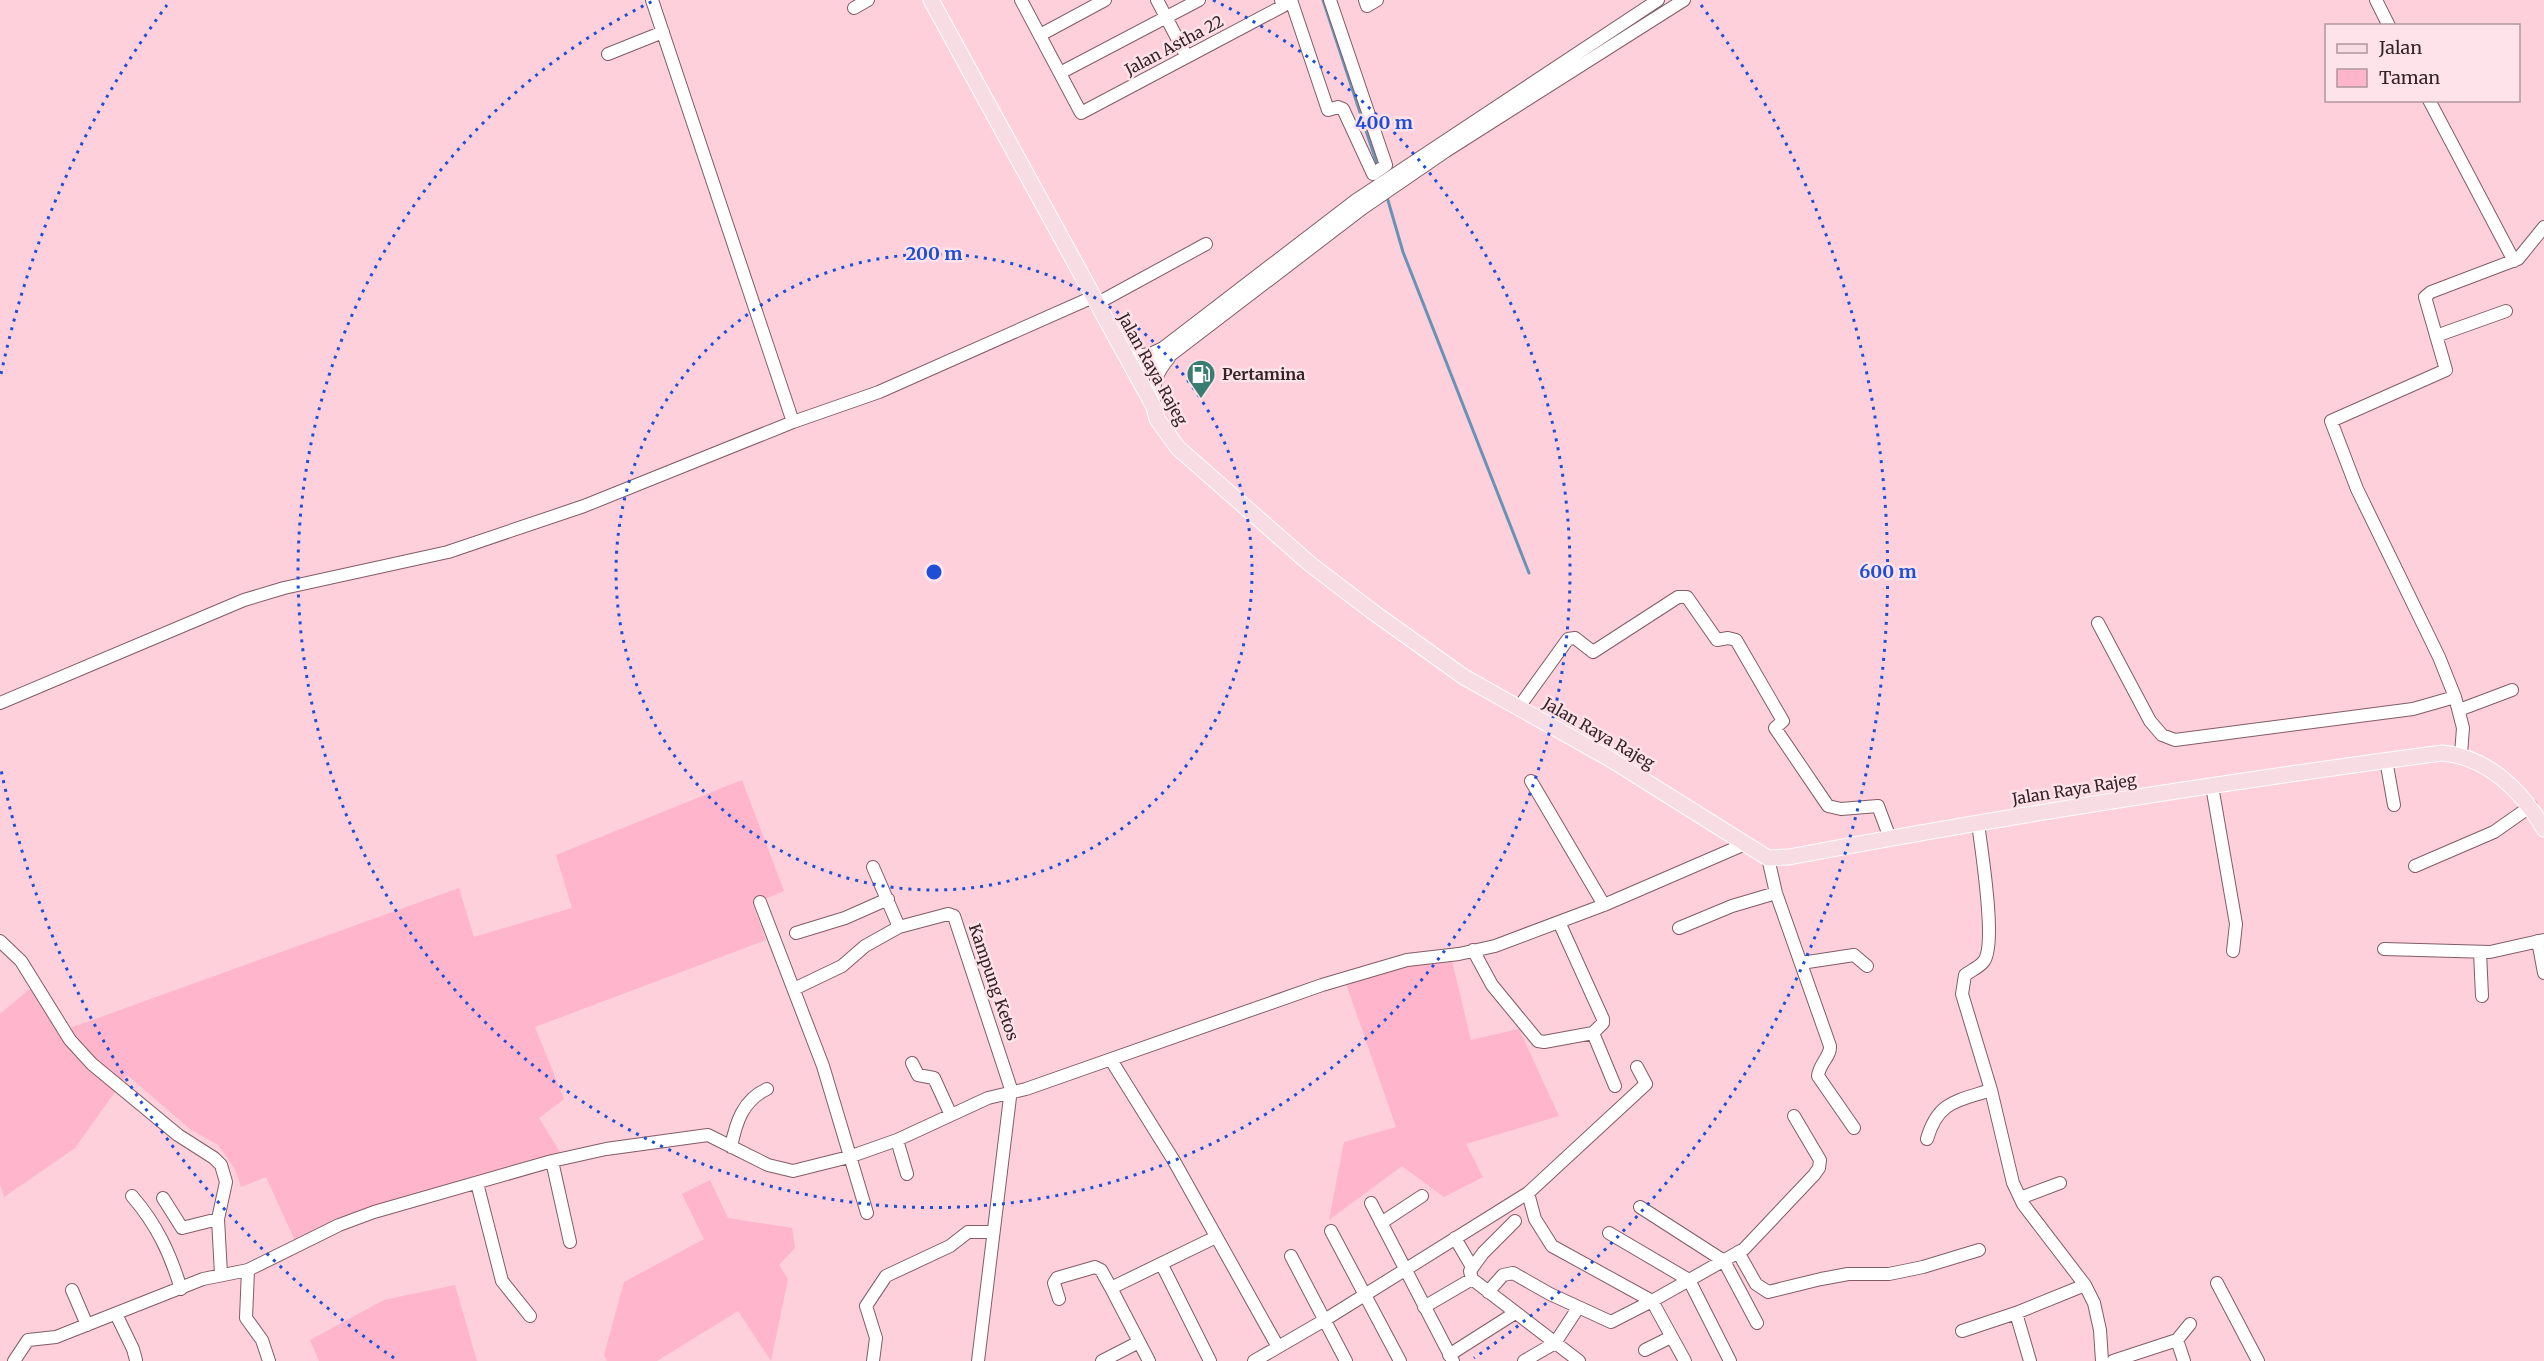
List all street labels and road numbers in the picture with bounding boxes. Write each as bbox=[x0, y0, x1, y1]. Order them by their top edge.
street label: Jalan Astha 22 bbox=[1120, 11, 1227, 80]
street label: Jalan Raya Rajeg bbox=[1113, 308, 1192, 429]
street label: Jalan Raya Rajeg bbox=[1539, 692, 1659, 773]
street label: Jalan Raya Rajeg bbox=[2009, 769, 2138, 809]
street label: Kampung Ketos bbox=[965, 921, 1023, 1043]

